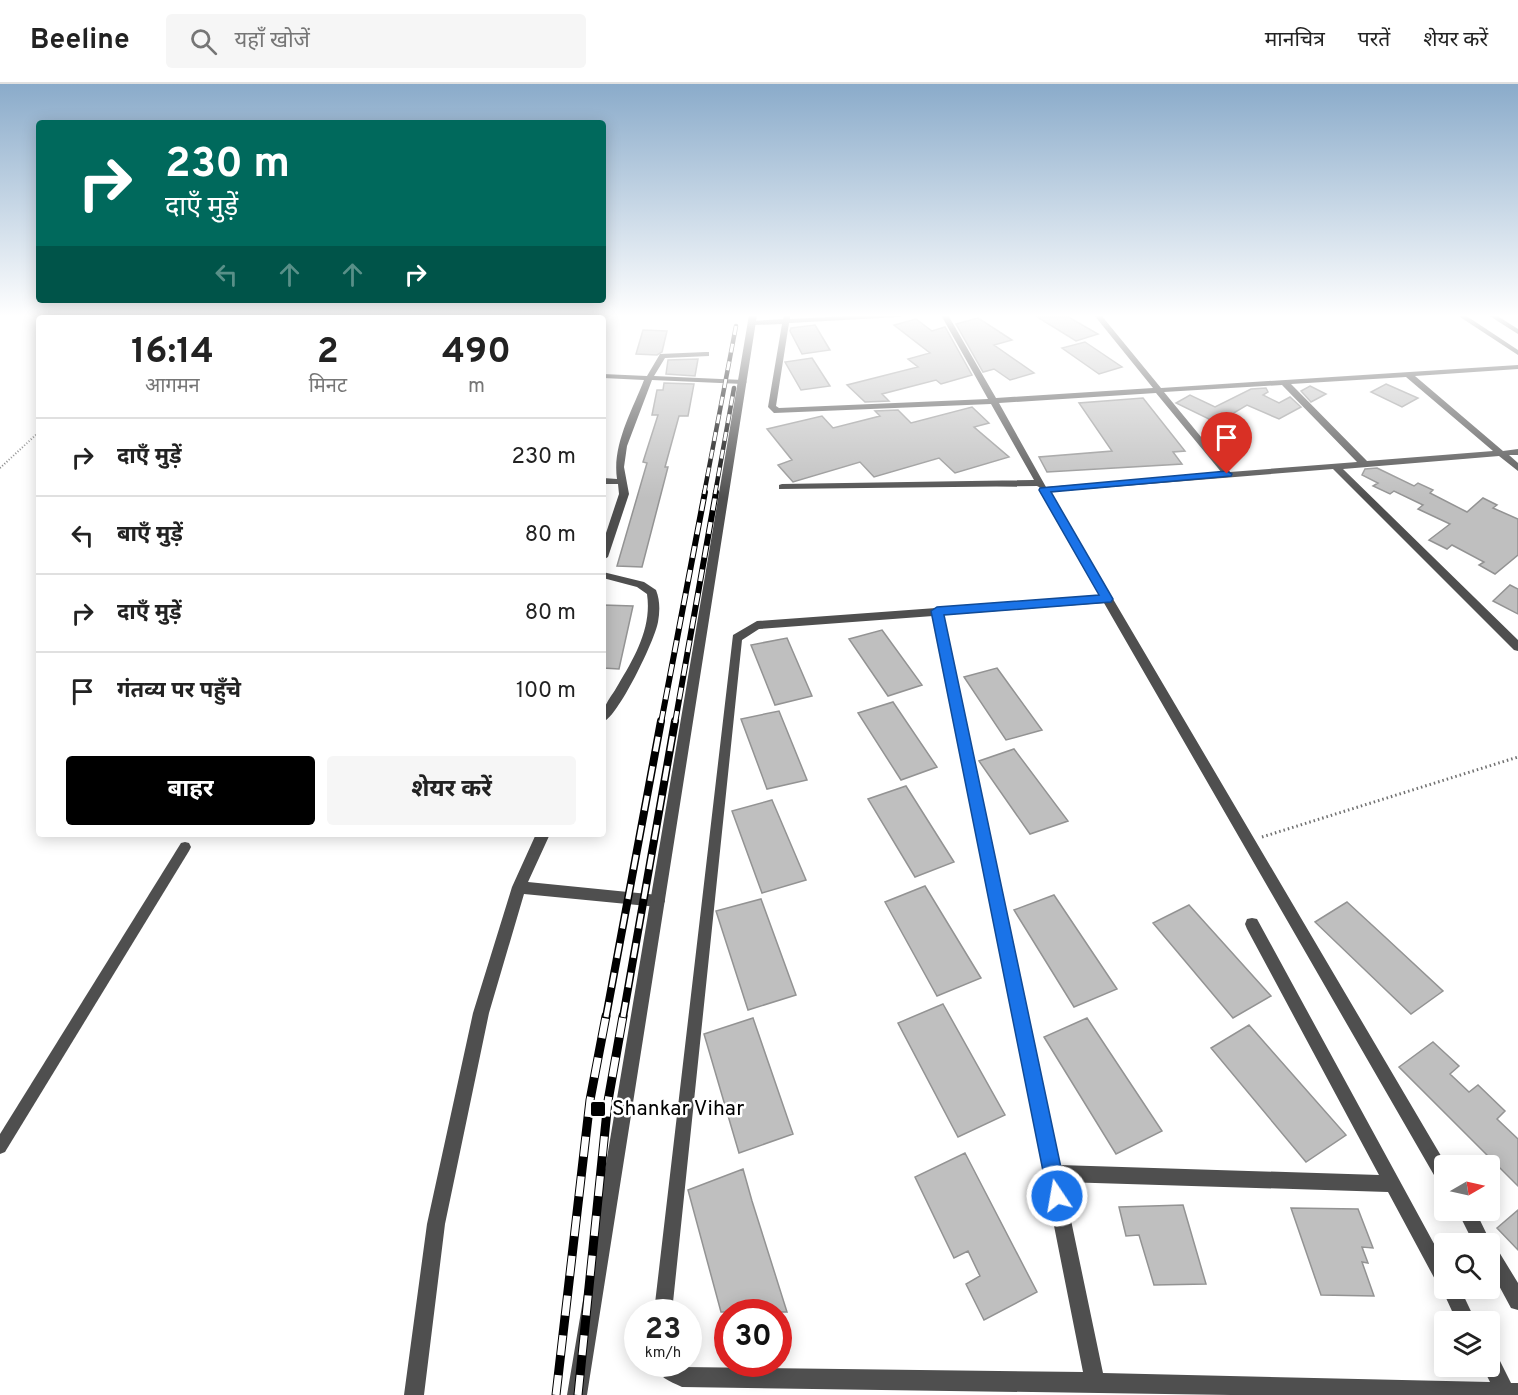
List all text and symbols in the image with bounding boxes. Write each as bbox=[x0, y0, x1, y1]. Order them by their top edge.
search box bbox=[166, 14, 586, 68]
text: Beeline bbox=[30, 23, 130, 59]
icon: search bbox=[187, 25, 220, 58]
text: मानचित्र bbox=[1265, 27, 1325, 54]
text: परतें bbox=[1358, 27, 1390, 54]
text: शेयर करें bbox=[1423, 27, 1488, 54]
text: यहाँ खोजें bbox=[235, 28, 310, 55]
text: 230 m bbox=[165, 139, 290, 192]
icon: right bbox=[66, 144, 144, 222]
text: दाएँ मुड़ें bbox=[165, 191, 238, 225]
icon: left bbox=[210, 258, 243, 291]
icon: ahead bbox=[273, 258, 306, 291]
icon: ahead bbox=[336, 258, 369, 291]
icon: right bbox=[399, 258, 432, 291]
text: 16:14 bbox=[131, 330, 214, 376]
text: 2 bbox=[317, 330, 339, 376]
text: 490 bbox=[442, 330, 511, 376]
text: आगमन bbox=[145, 374, 200, 400]
text: मिनट bbox=[309, 374, 347, 400]
text: m bbox=[468, 374, 485, 400]
pin bbox=[1201, 412, 1252, 474]
icon: arrive bbox=[1210, 421, 1243, 454]
icon: right bbox=[66, 441, 99, 474]
text: दाएँ मुड़ें bbox=[117, 444, 182, 471]
text: 230 m bbox=[512, 444, 576, 471]
icon: left bbox=[66, 519, 99, 552]
text: बाएँ मुड़ें bbox=[117, 522, 183, 549]
text: 80 m bbox=[525, 522, 576, 549]
icon: right bbox=[66, 597, 99, 630]
text: दाएँ मुड़ें bbox=[117, 600, 182, 627]
text: 80 m bbox=[525, 600, 576, 627]
icon: arrive bbox=[66, 675, 99, 708]
text: गंतव्य पर पहुँचे bbox=[117, 678, 241, 705]
text: 100 m bbox=[516, 678, 576, 705]
button: बाहर bbox=[66, 756, 315, 825]
button: शेयर करें bbox=[327, 756, 576, 825]
place label: Shankar Vihar bbox=[612, 1096, 744, 1123]
marker: Shankar Vihar bbox=[589, 1100, 607, 1118]
north arrow bbox=[1434, 1155, 1500, 1221]
map controls bbox=[1434, 1155, 1500, 1377]
position arrow bbox=[1025, 1164, 1089, 1228]
button: search bbox=[1434, 1233, 1500, 1299]
speed limit sign: 30 bbox=[714, 1299, 792, 1377]
button: layers bbox=[1434, 1311, 1500, 1377]
text: 23 bbox=[645, 1312, 681, 1349]
text: km/h bbox=[645, 1344, 681, 1363]

